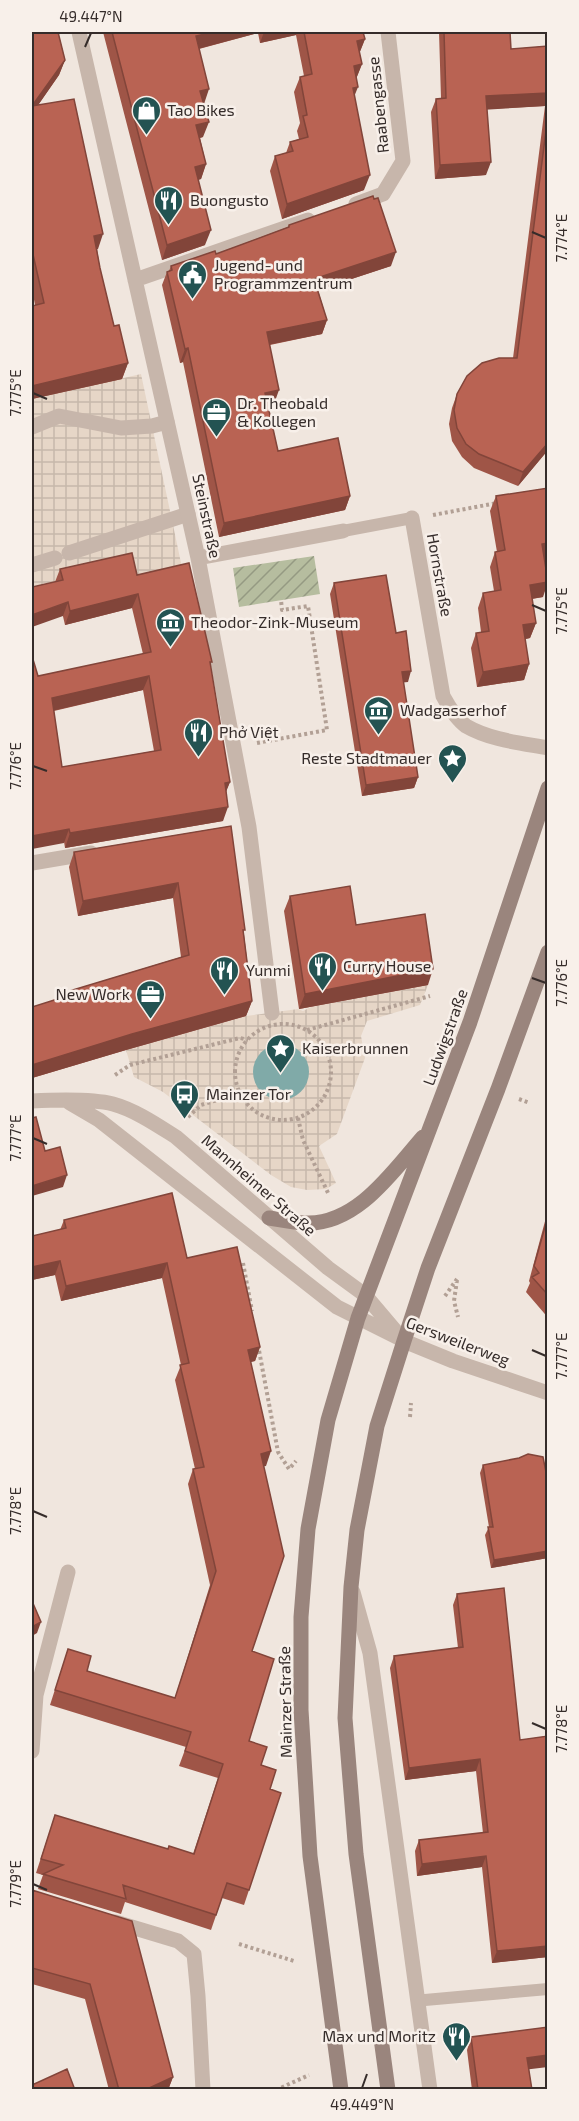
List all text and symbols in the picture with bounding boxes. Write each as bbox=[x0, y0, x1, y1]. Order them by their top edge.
text: 49.447°N bbox=[59, 7, 123, 25]
street label: Raabengasse bbox=[363, 56, 392, 154]
shop icon: Tao Bikes bbox=[130, 94, 162, 136]
place label: Tao Bikes bbox=[167, 100, 235, 119]
restaurant icon: Buongusto bbox=[153, 184, 185, 226]
place label: Buongusto bbox=[190, 190, 269, 209]
text: 7.774°E bbox=[552, 214, 570, 262]
place label: Jugend- und Programmzentrum bbox=[214, 255, 353, 292]
public building icon: Jugend- und Programmzentrum bbox=[177, 258, 209, 300]
text: 7.775°E bbox=[6, 369, 24, 417]
place label: Dr. Theobald & Kollegen bbox=[237, 393, 328, 430]
office icon: Dr. Theobald & Kollegen bbox=[200, 396, 232, 438]
street label: Steinstraße bbox=[189, 472, 226, 560]
street label: Hornstraße bbox=[424, 532, 457, 618]
text: 7.775°E bbox=[552, 587, 570, 635]
museum icon: Theodor-Zink-Museum bbox=[154, 606, 186, 648]
place label: Theodor-Zink-Museum bbox=[191, 612, 359, 631]
museum icon: Wadgasserhof bbox=[363, 694, 395, 736]
place label: Wadgasserhof bbox=[400, 700, 507, 719]
restaurant icon: Phở Việt bbox=[182, 716, 214, 758]
place label: Phở Việt bbox=[219, 722, 279, 741]
text: 7.776°E bbox=[6, 742, 24, 790]
place icon: Reste Stadtmauer bbox=[437, 742, 469, 784]
place label: Reste Stadtmauer bbox=[301, 748, 433, 767]
restaurant icon: Curry House bbox=[306, 950, 338, 992]
restaurant icon: Yunmi bbox=[209, 954, 241, 996]
place label: Curry House bbox=[343, 956, 431, 975]
text: 7.776°E bbox=[552, 959, 570, 1007]
place label: Yunmi bbox=[246, 960, 291, 979]
office icon: New Work bbox=[135, 978, 167, 1020]
place label: New Work bbox=[55, 984, 130, 1003]
street label: Ludwigstraße bbox=[418, 986, 471, 1088]
place icon: Kaiserbrunnen bbox=[265, 1032, 297, 1074]
place label: Kaiserbrunnen bbox=[302, 1038, 408, 1057]
bus stop icon: Mainzer Tor bbox=[169, 1078, 201, 1120]
place label: Mainzer Tor bbox=[206, 1084, 292, 1103]
text: 7.777°E bbox=[6, 1115, 24, 1161]
street label: Mannheimer Straße bbox=[198, 1130, 320, 1239]
street label: Gersweilerweg bbox=[404, 1312, 513, 1369]
text: 7.777°E bbox=[552, 1333, 570, 1379]
text: 7.778°E bbox=[6, 1487, 24, 1535]
street label: Mainzer Straße bbox=[274, 1646, 295, 1758]
text: 7.778°E bbox=[552, 1705, 570, 1753]
text: 7.779°E bbox=[6, 1860, 24, 1908]
restaurant icon: Max und Moritz bbox=[441, 2020, 473, 2062]
place label: Max und Moritz bbox=[322, 2026, 436, 2045]
text: 49.449°N bbox=[330, 2095, 394, 2113]

